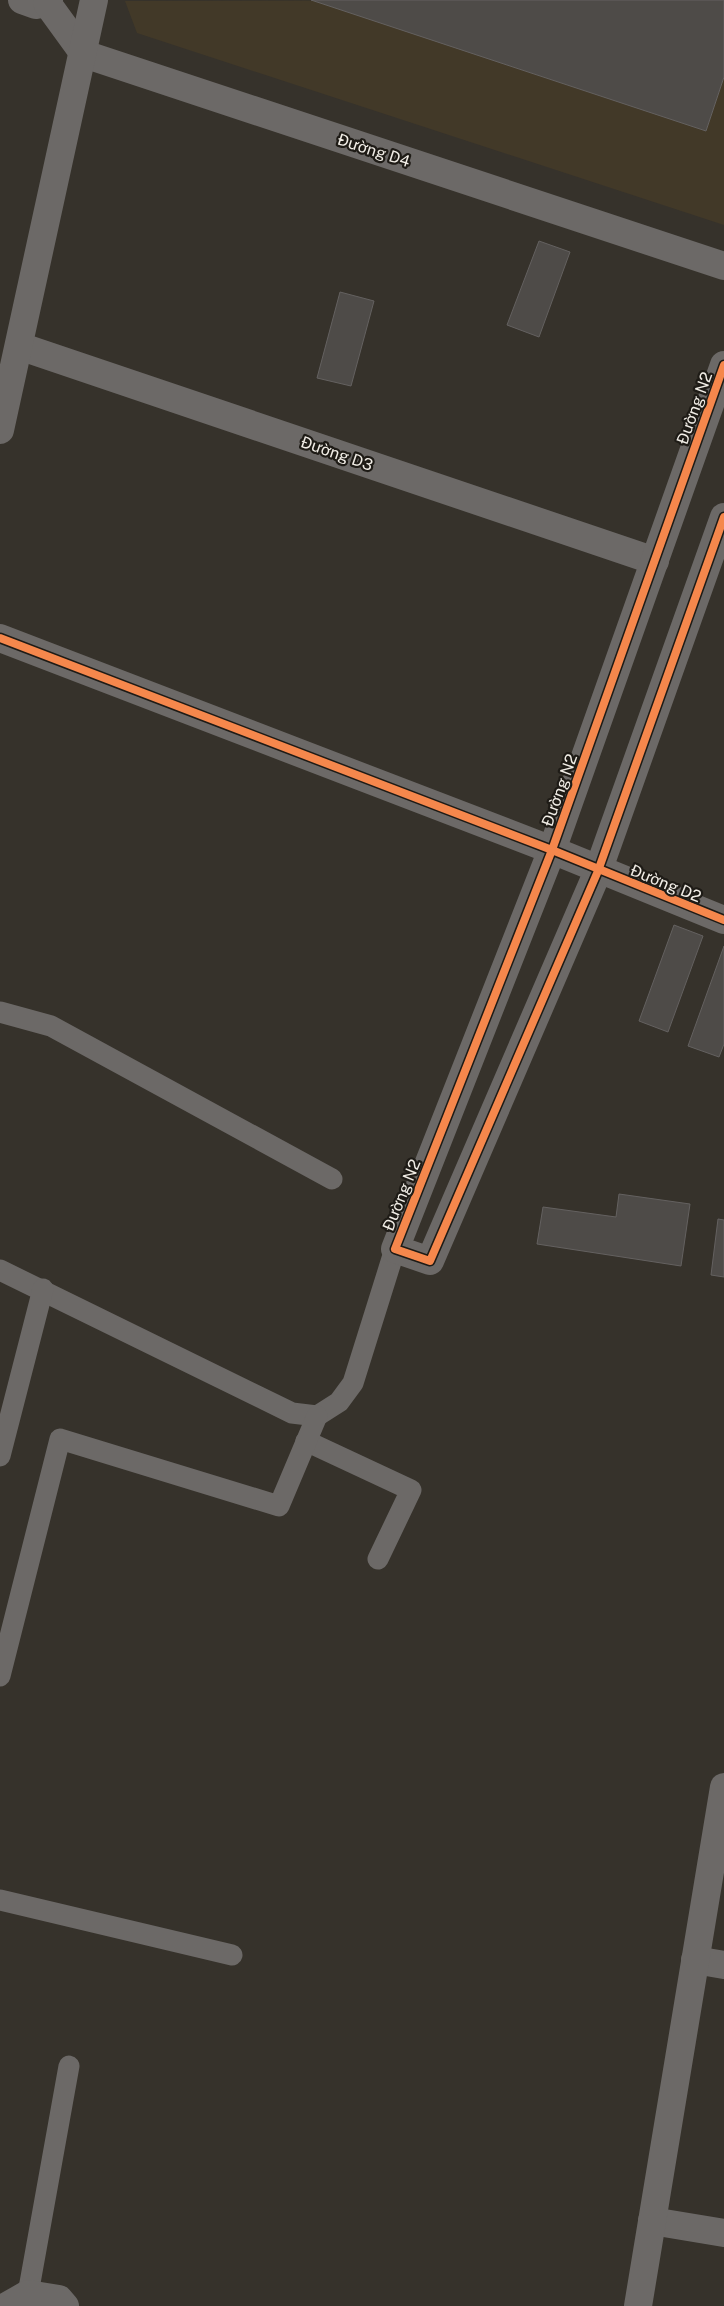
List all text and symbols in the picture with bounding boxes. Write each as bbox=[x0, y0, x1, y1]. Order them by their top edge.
street label: Đường D4 bbox=[335, 130, 413, 171]
street label: Đường N2 bbox=[673, 369, 716, 447]
street label: Đường D3 bbox=[298, 432, 376, 475]
street label: Đường N2 bbox=[538, 751, 581, 829]
street label: Đường D2 bbox=[628, 861, 704, 906]
street label: Đường N2 bbox=[378, 1157, 424, 1234]

